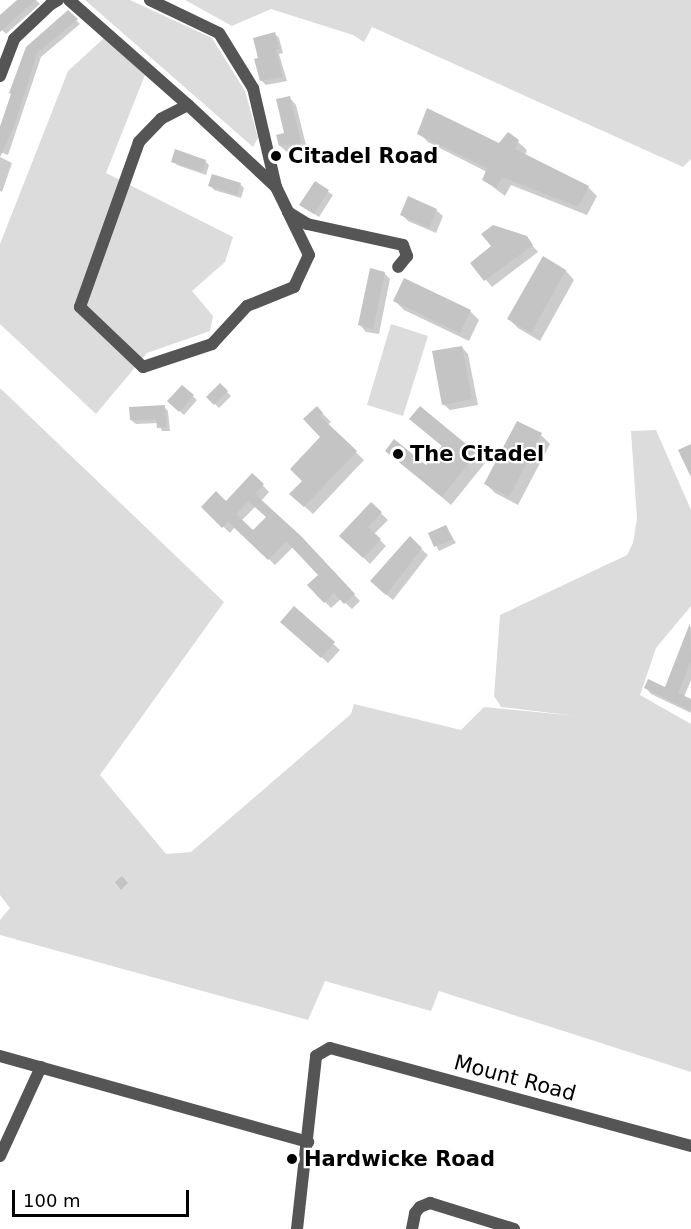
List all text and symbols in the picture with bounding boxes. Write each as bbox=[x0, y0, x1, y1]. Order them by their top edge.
place label: Citadel Road bbox=[288, 143, 438, 169]
marker: Citadel Road bbox=[269, 149, 283, 163]
place label: The Citadel bbox=[410, 441, 544, 467]
marker: The Citadel bbox=[391, 447, 405, 461]
street label: Mount Road bbox=[451, 1050, 579, 1106]
place label: Hardwicke Road bbox=[304, 1146, 495, 1172]
marker: Hardwicke Road bbox=[285, 1152, 299, 1166]
scale bar bbox=[15, 1178, 192, 1216]
text: 100 m bbox=[23, 1190, 81, 1211]

